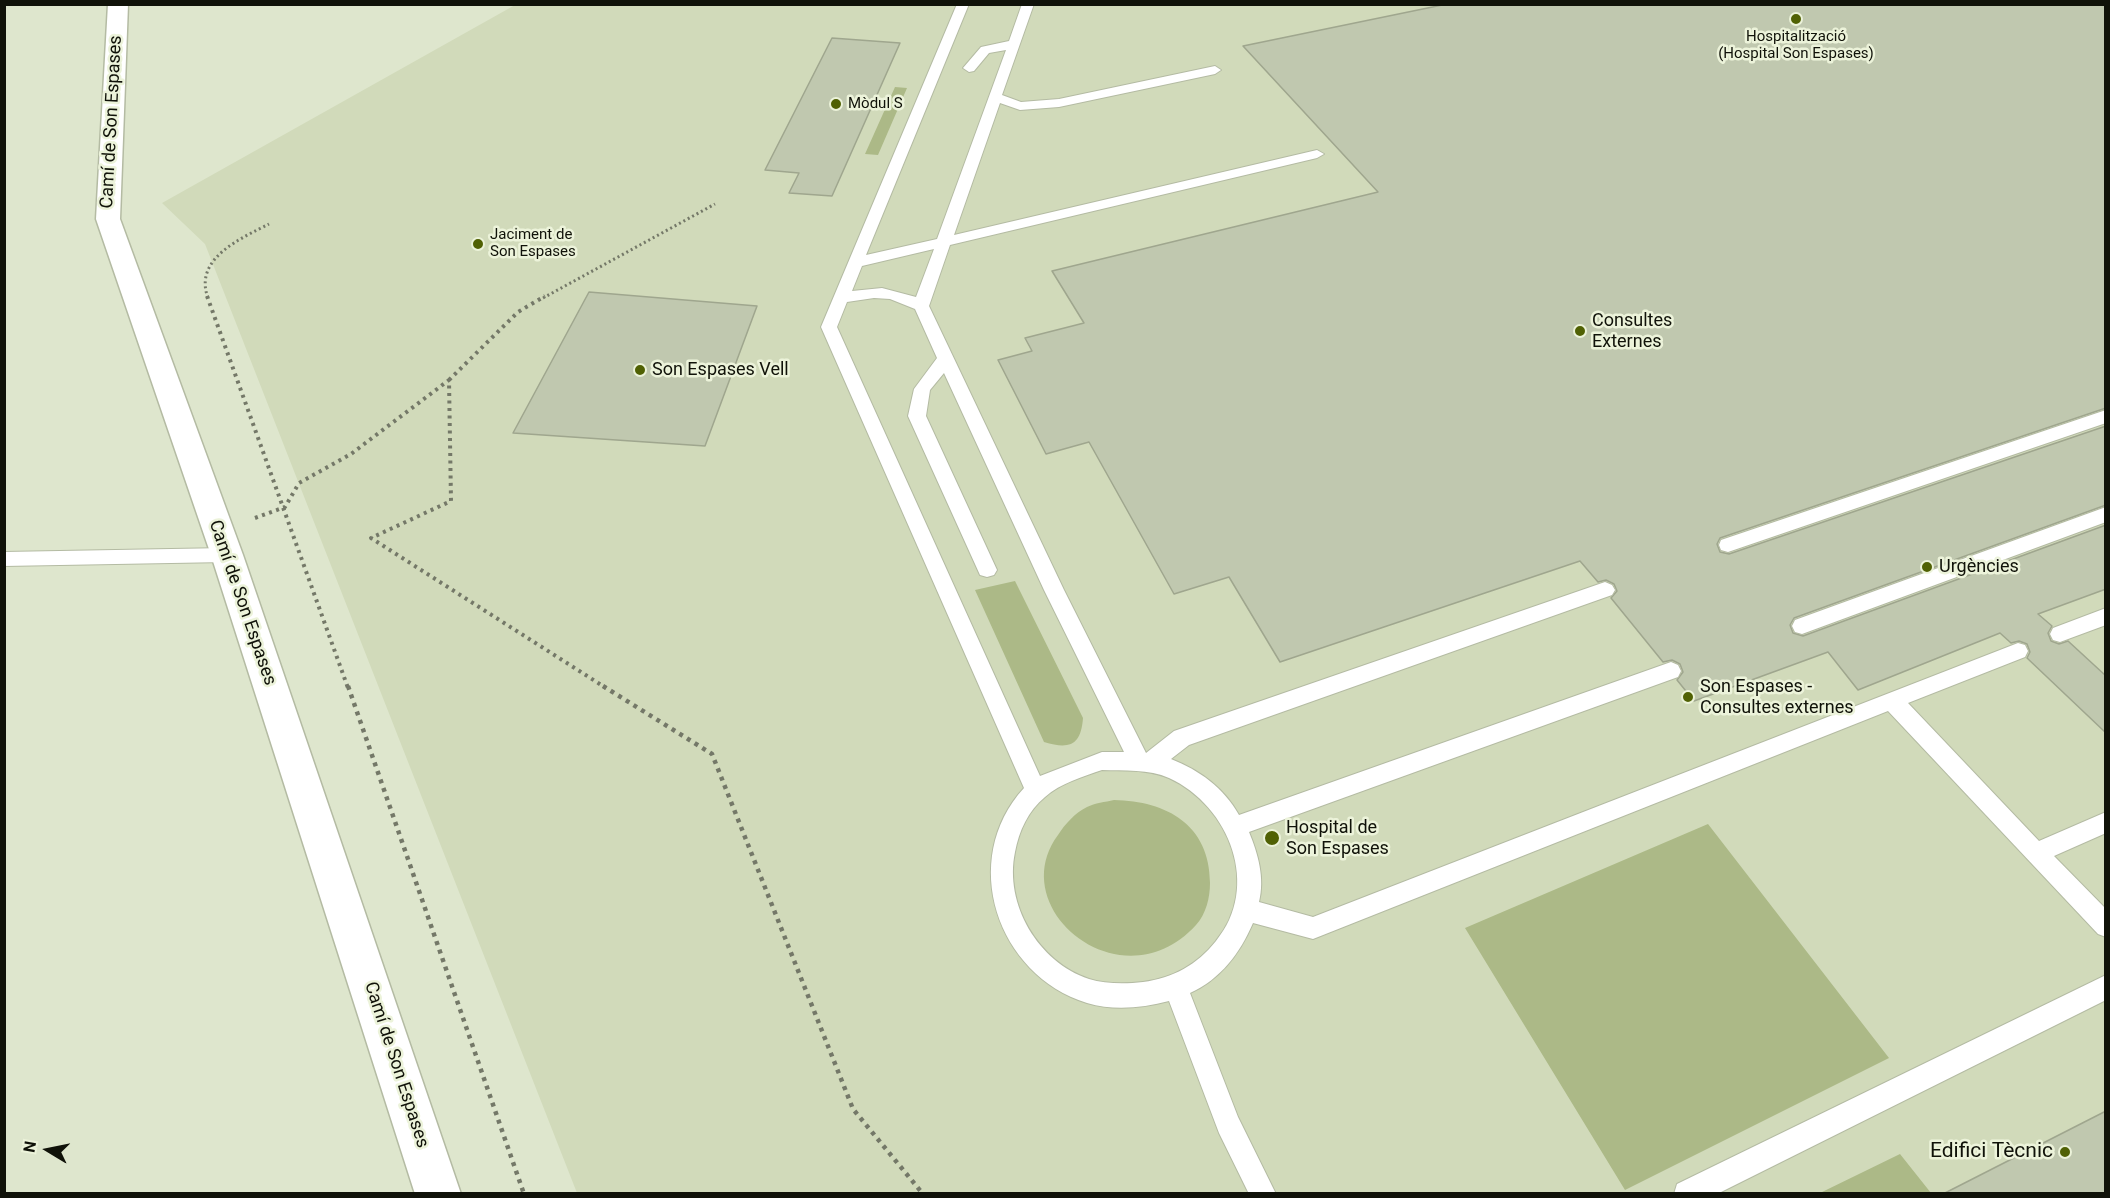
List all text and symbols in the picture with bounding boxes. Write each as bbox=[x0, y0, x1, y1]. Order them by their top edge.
marker: Hospitalització (Hospital Son Espases) bbox=[1789, 12, 1803, 26]
place label: Hospitalització (Hospital Son Espases) bbox=[1718, 28, 1874, 63]
street label: Camí de Son Espases bbox=[97, 35, 127, 209]
place label: Mòdul S bbox=[848, 95, 903, 113]
marker: Mòdul S bbox=[829, 97, 843, 111]
place label: Jaciment de Son Espases bbox=[490, 226, 576, 261]
marker: Jaciment de Son Espases bbox=[471, 237, 485, 251]
place label: Consultes Externes bbox=[1592, 310, 1672, 352]
marker: Consultes Externes bbox=[1573, 324, 1587, 338]
place label: Son Espases Vell bbox=[652, 359, 789, 381]
marker: Son Espases Vell bbox=[633, 363, 647, 377]
street label: Camí de Son Espases bbox=[204, 518, 280, 688]
place label: Urgències bbox=[1939, 556, 2019, 578]
marker: Urgències bbox=[1920, 560, 1934, 574]
place label: Son Espases - Consultes externes bbox=[1700, 676, 1853, 718]
marker: Son Espases - Consultes externes bbox=[1681, 690, 1695, 704]
place label: Hospital de Son Espases bbox=[1286, 817, 1389, 860]
marker: Hospital de Son Espases bbox=[1263, 829, 1281, 847]
street label: Camí de Son Espases bbox=[359, 979, 433, 1151]
north arrow bbox=[18, 1120, 78, 1180]
place label: Edifici Tècnic bbox=[1930, 1139, 2053, 1165]
text: N bbox=[19, 1140, 40, 1154]
marker: Edifici Tècnic bbox=[2058, 1145, 2072, 1159]

